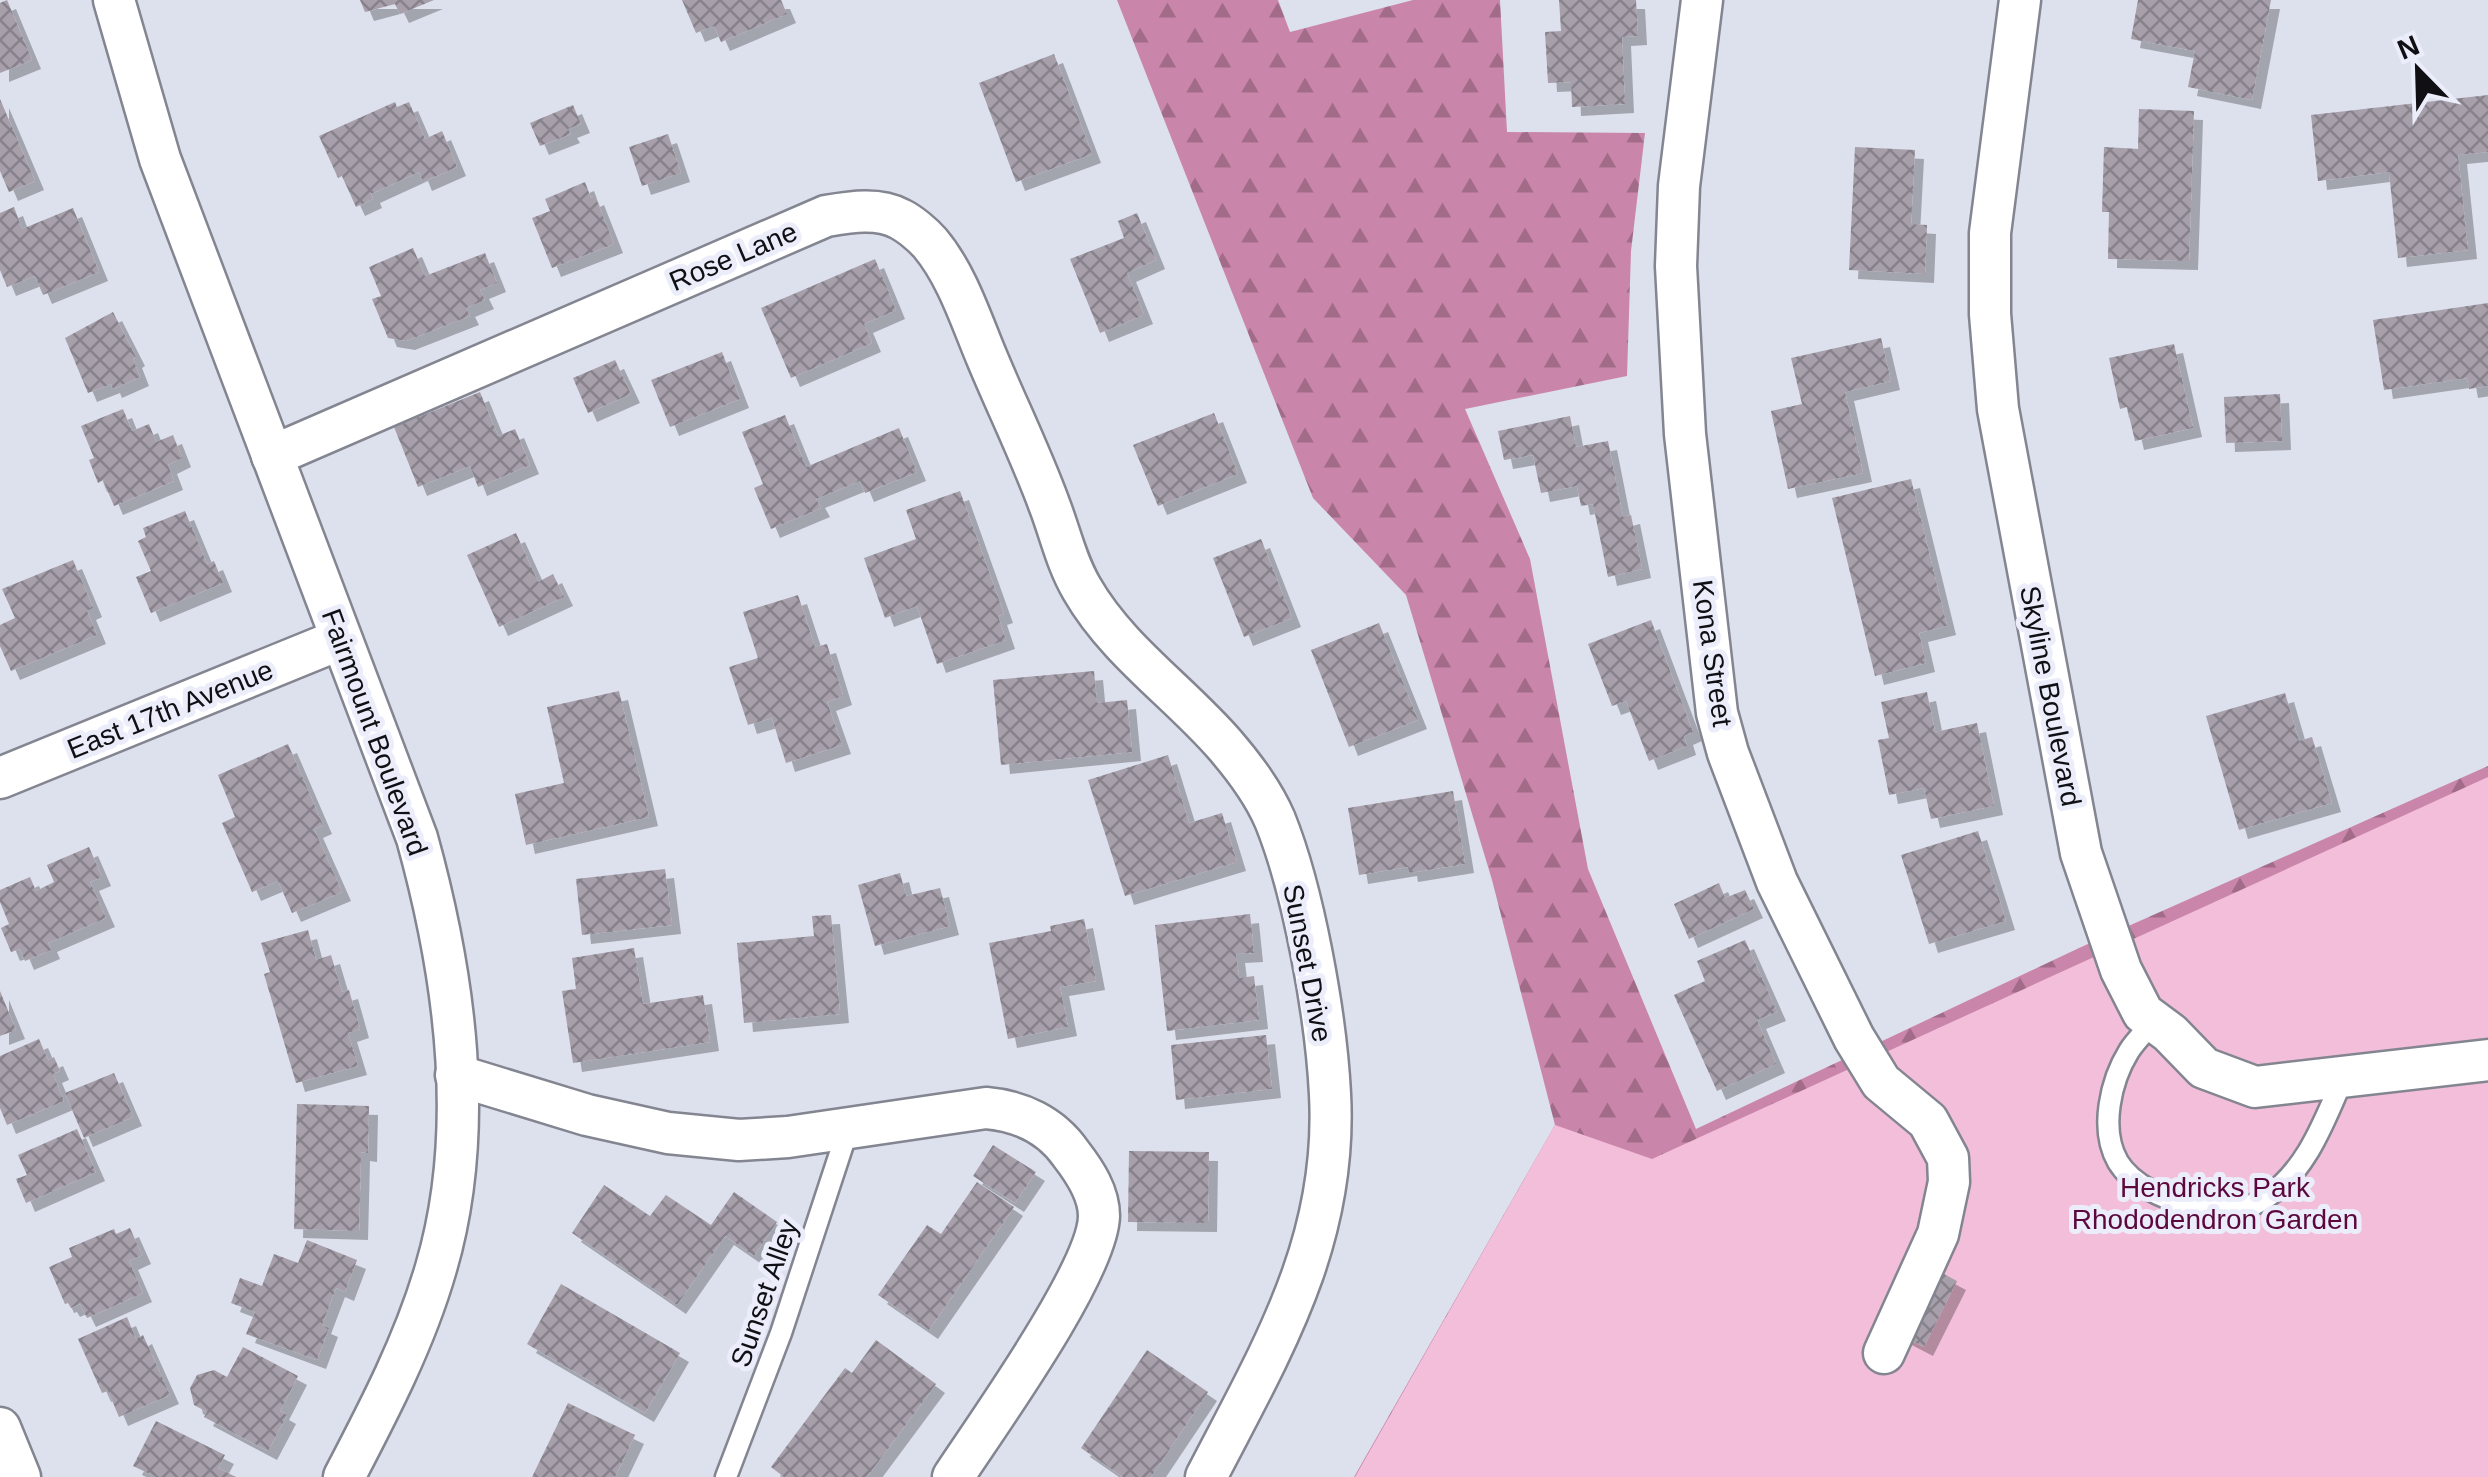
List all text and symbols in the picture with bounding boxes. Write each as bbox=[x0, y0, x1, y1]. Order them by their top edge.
north arrow bbox=[2368, 20, 2468, 120]
text: N bbox=[2393, 29, 2424, 66]
street label: Rose Lane bbox=[665, 216, 802, 297]
street label: Kona Street bbox=[1687, 578, 1738, 729]
street label: Skyline Boulevard bbox=[2014, 583, 2087, 809]
street label: Fairmount Boulevard bbox=[316, 605, 434, 860]
street label: East 17th Avenue bbox=[63, 654, 278, 765]
street label: Sunset Drive bbox=[1277, 881, 1338, 1045]
park label: Hendricks Park Rhododendron Garden bbox=[2072, 1172, 2358, 1235]
street label: Sunset Alley bbox=[725, 1215, 804, 1371]

